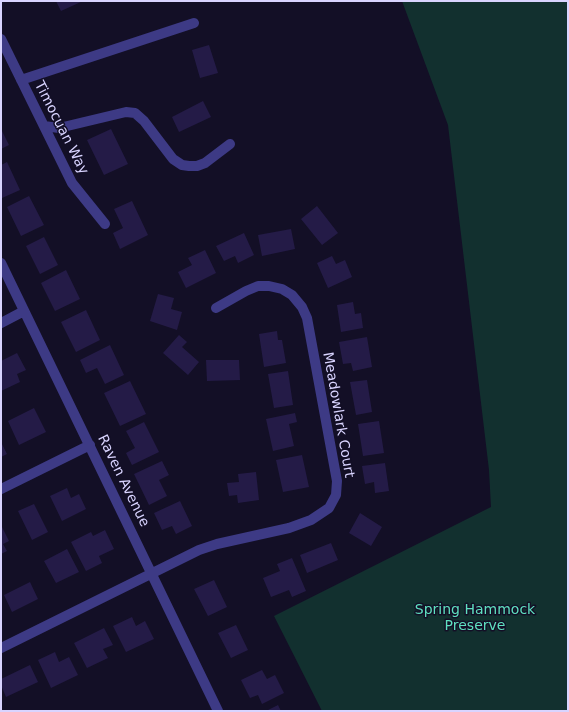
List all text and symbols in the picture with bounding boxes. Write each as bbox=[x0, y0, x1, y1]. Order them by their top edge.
street label: Timocuan Way bbox=[30, 79, 92, 177]
street label: Meadowlark Court bbox=[319, 351, 357, 479]
street label: Raven Avenue bbox=[93, 432, 153, 530]
park label: Spring Hammock Preserve bbox=[415, 602, 535, 634]

